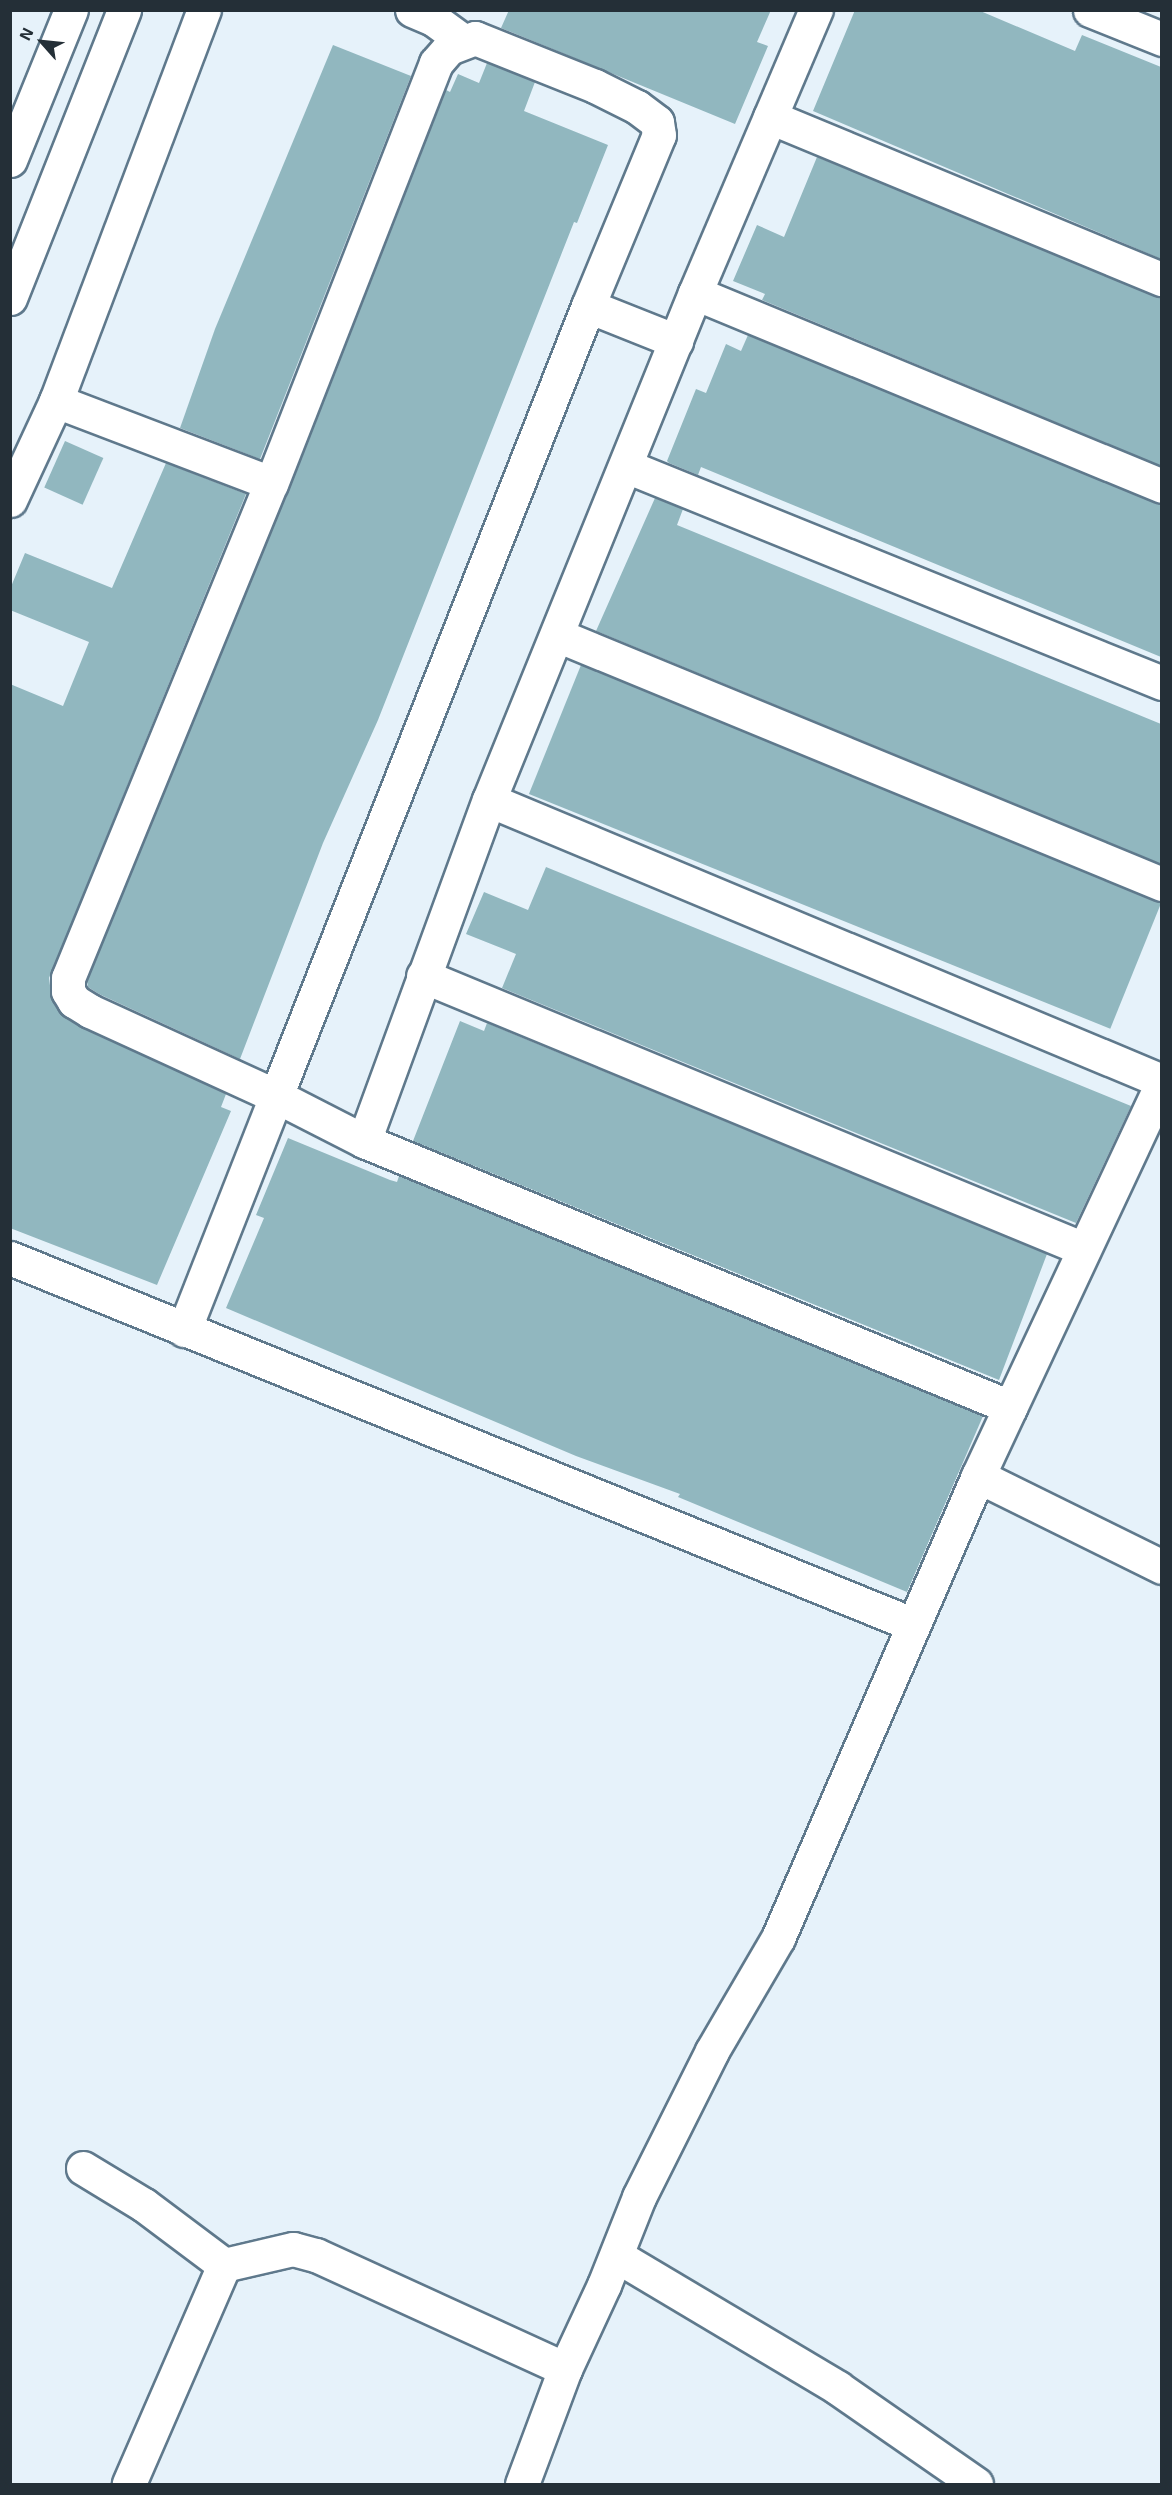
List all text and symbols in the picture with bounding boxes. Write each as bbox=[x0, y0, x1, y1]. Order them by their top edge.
north arrow bbox=[12, 12, 72, 72]
text: N bbox=[14, 24, 37, 43]

